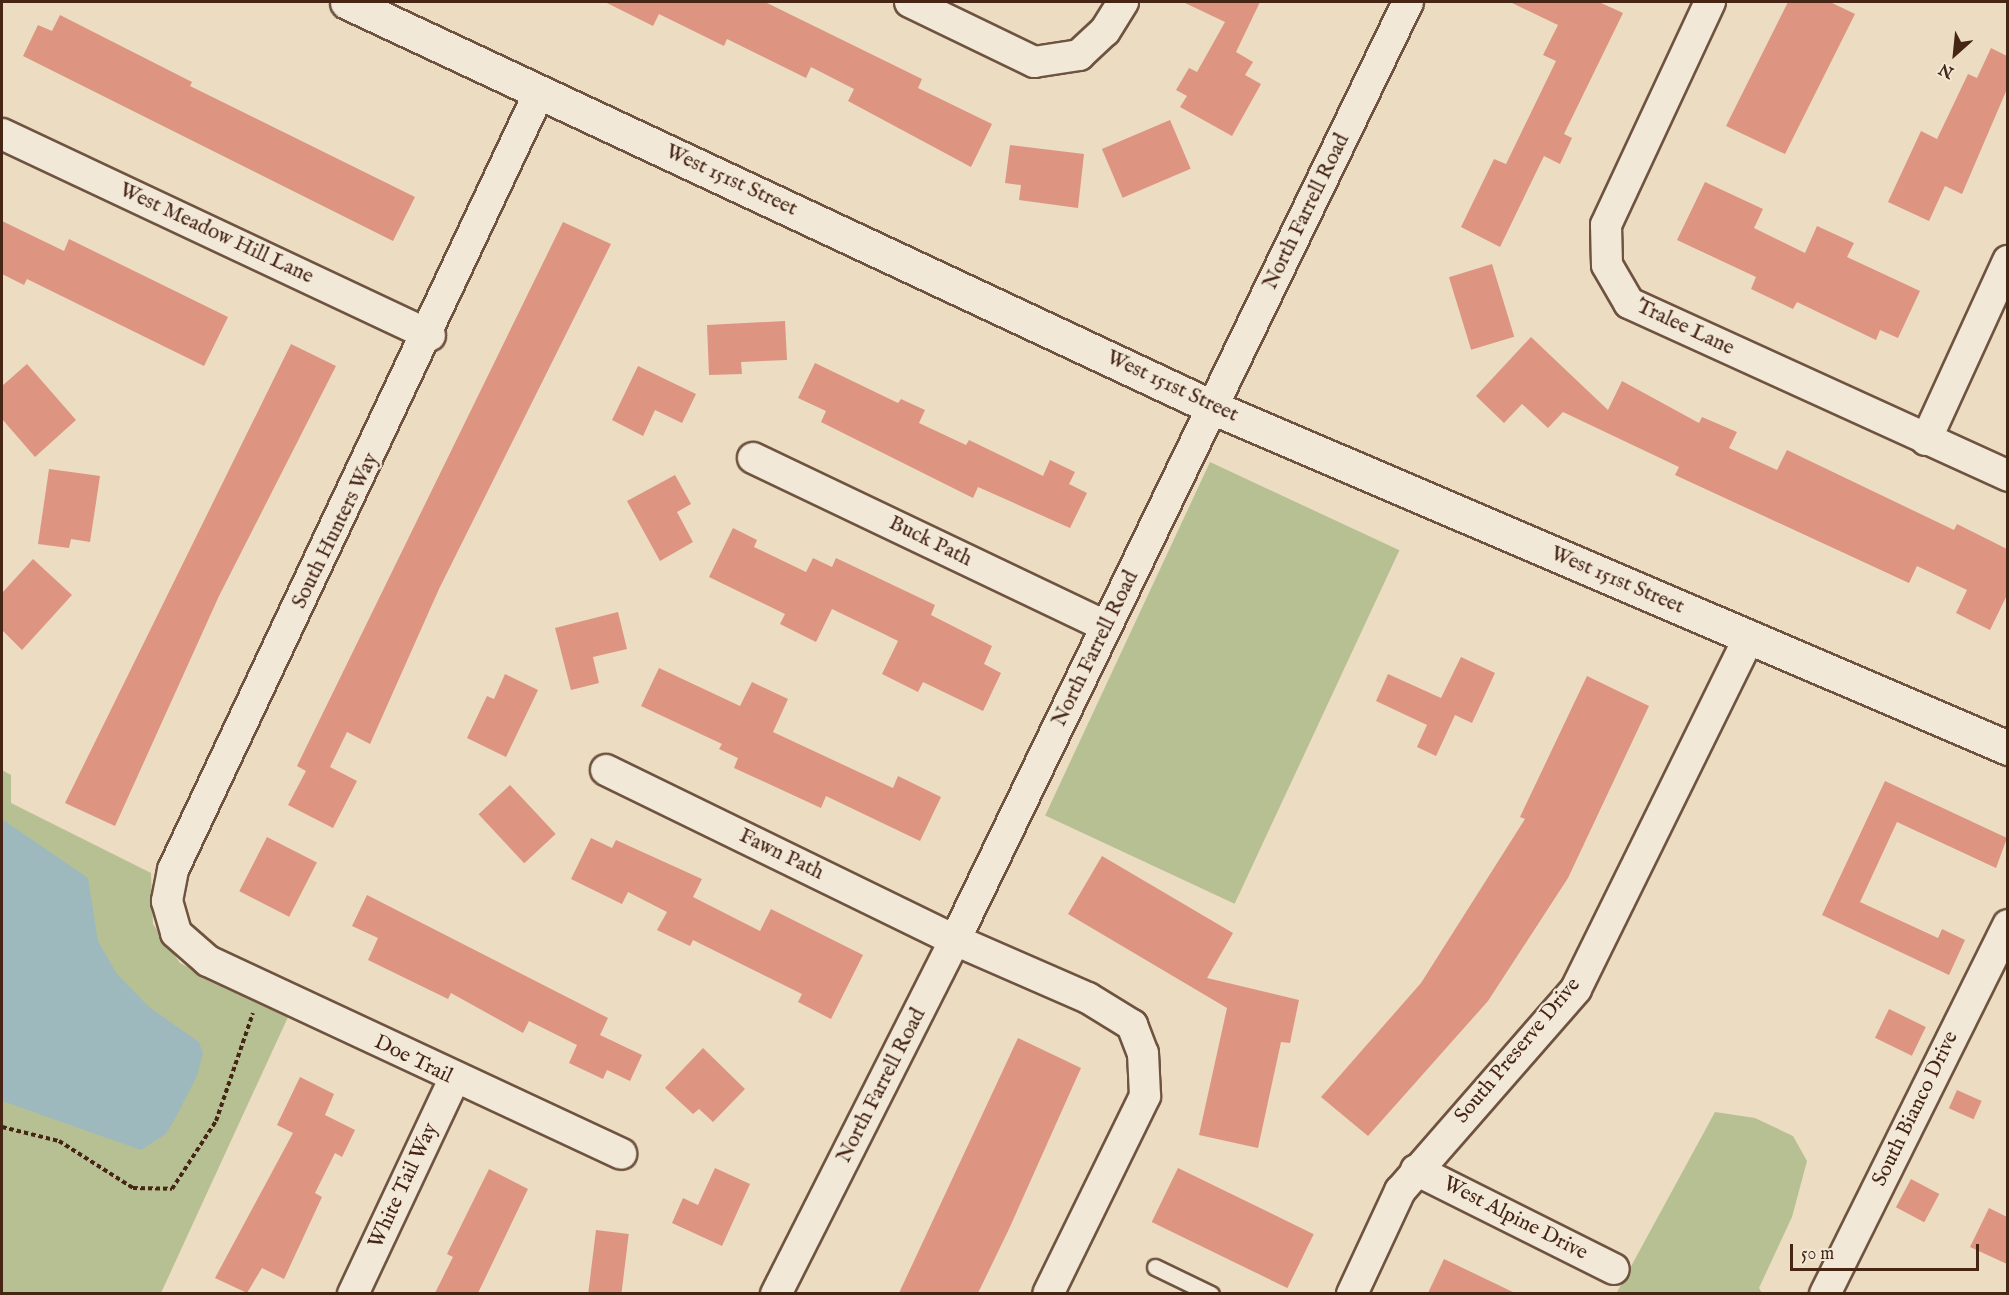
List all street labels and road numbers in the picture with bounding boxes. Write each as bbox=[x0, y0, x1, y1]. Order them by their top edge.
street label: North Farrell Road bbox=[1258, 130, 1356, 294]
street label: West 151st Street bbox=[661, 139, 801, 223]
street label: West Meadow Hill Lane bbox=[115, 178, 317, 290]
street label: Tralee Lane bbox=[1632, 294, 1738, 362]
street label: West 151st Street bbox=[1102, 345, 1242, 429]
street label: South Hunters Way bbox=[287, 449, 385, 613]
street label: Buck Path bbox=[884, 511, 976, 573]
street label: West 151st Street bbox=[1547, 542, 1687, 620]
street label: North Farrell Road bbox=[1047, 567, 1145, 731]
street label: Fawn Path bbox=[735, 824, 827, 886]
street label: South Preserve Drive bbox=[1450, 973, 1586, 1129]
street label: North Farrell Road bbox=[832, 1004, 932, 1168]
street label: South Bianco Drive bbox=[1868, 1027, 1964, 1191]
street label: Doe Trail bbox=[370, 1030, 456, 1090]
street label: White Tail Way bbox=[364, 1119, 444, 1253]
street label: West Alpine Drive bbox=[1438, 1172, 1592, 1266]

